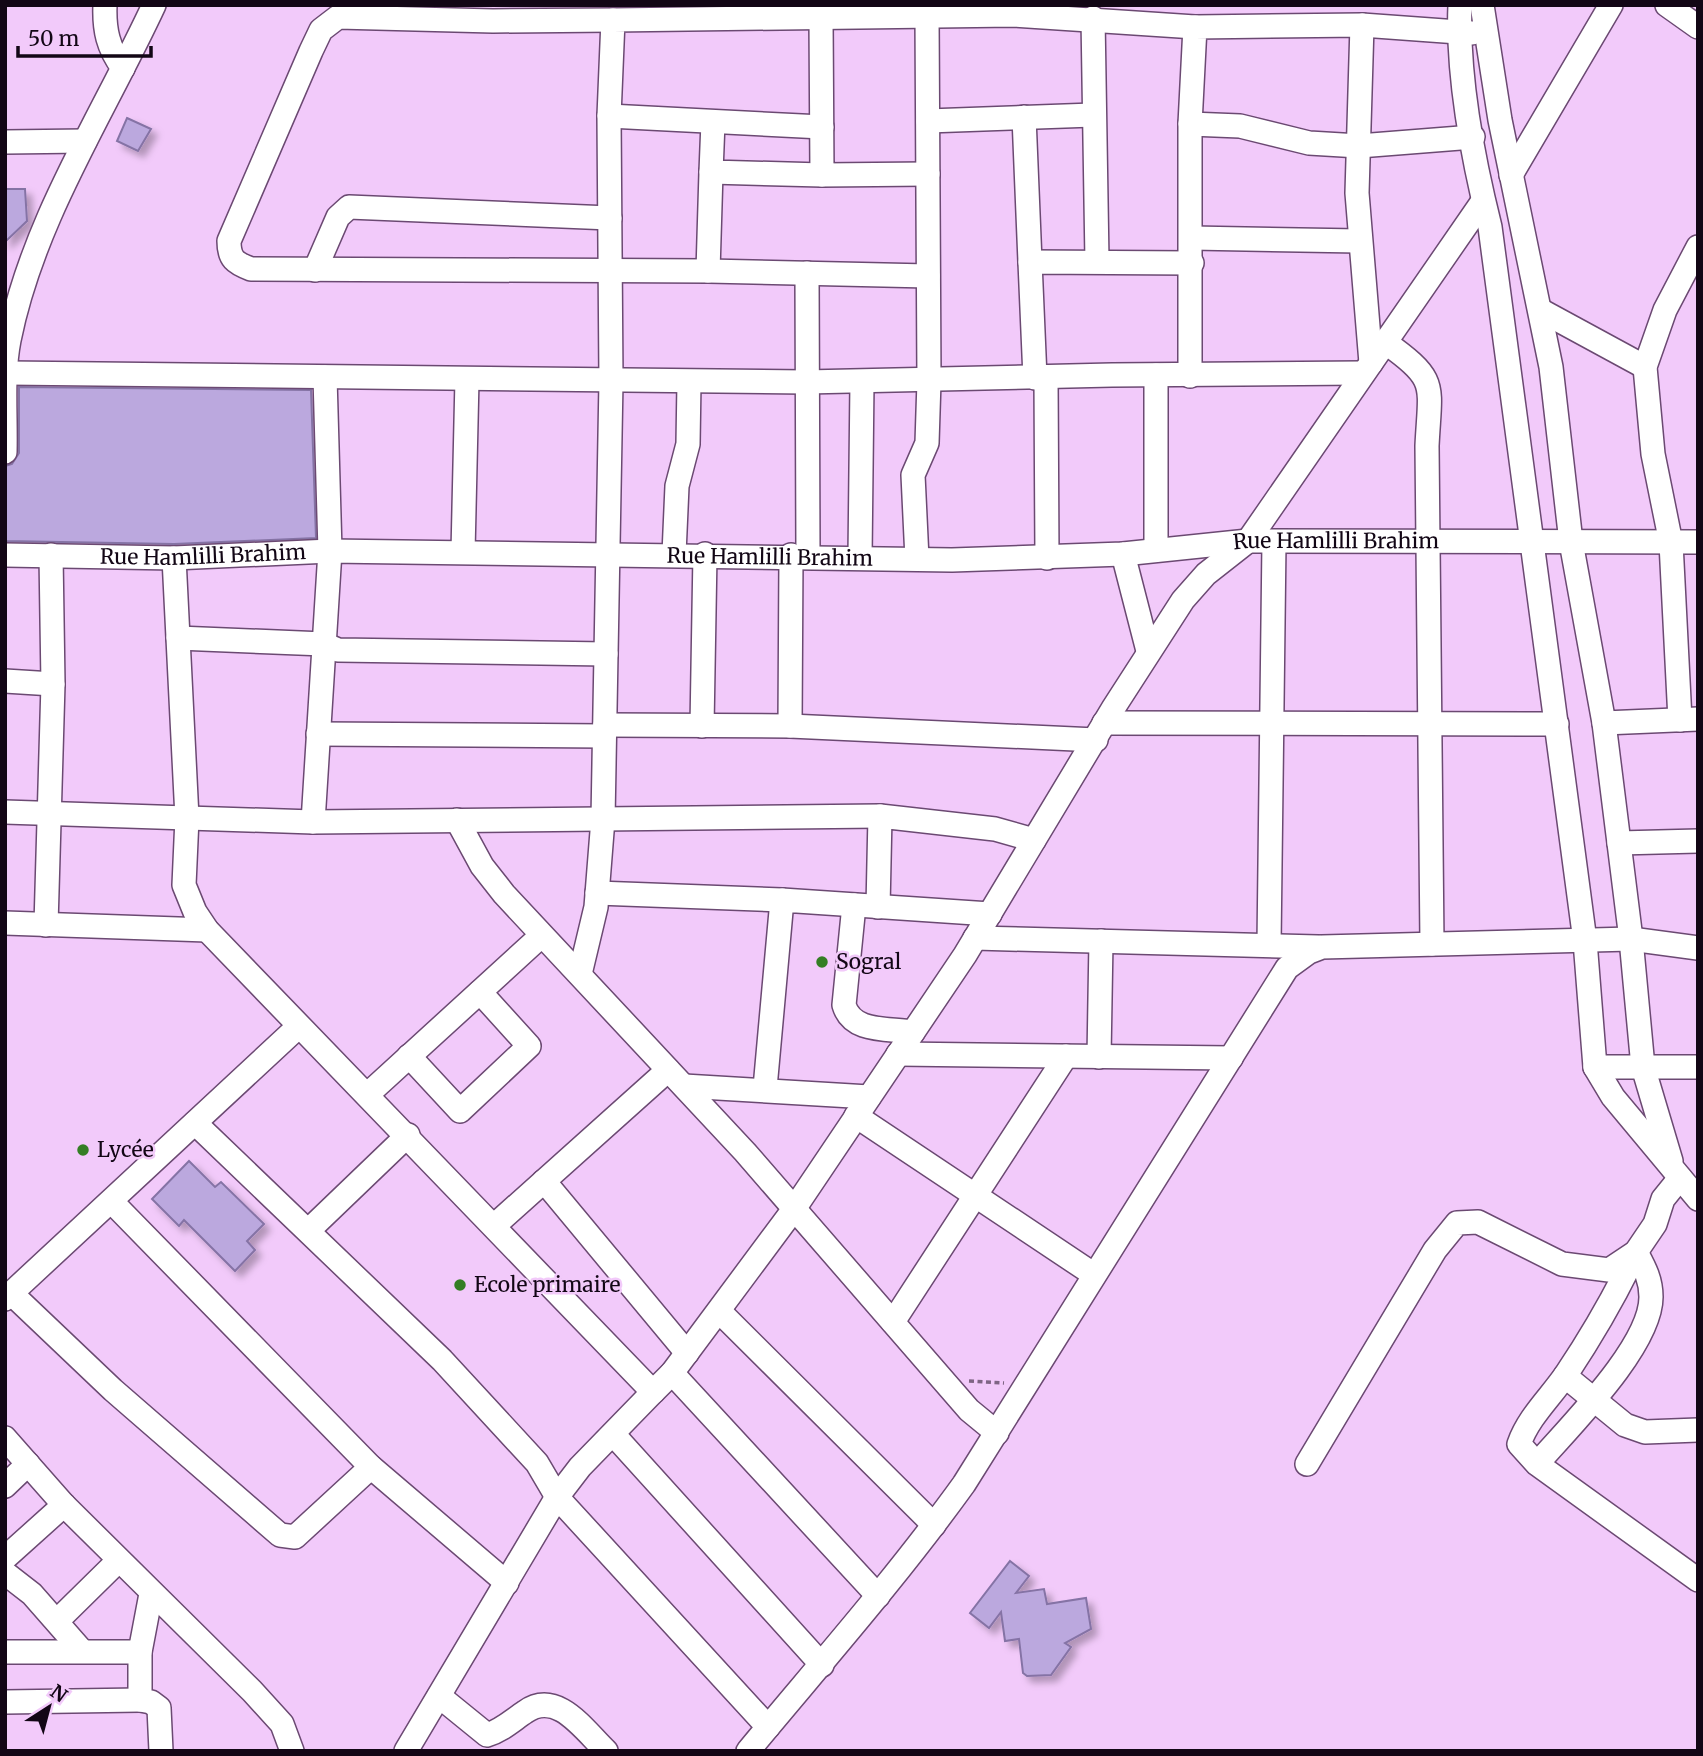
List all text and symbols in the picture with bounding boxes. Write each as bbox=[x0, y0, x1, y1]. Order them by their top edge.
scale bar bbox=[18, 14, 150, 58]
text: 50 m bbox=[28, 25, 79, 52]
street label: Rue Hamlilli Brahim bbox=[1231, 527, 1439, 555]
street label: Rue Hamlilli Brahim bbox=[100, 538, 307, 571]
street label: Rue Hamlilli Brahim bbox=[666, 542, 873, 572]
place label: Sogral bbox=[836, 948, 902, 975]
marker: Sogral bbox=[814, 954, 830, 970]
place label: Lycée bbox=[97, 1136, 154, 1163]
marker: Lycée bbox=[75, 1142, 91, 1158]
place label: Ecole primaire bbox=[474, 1271, 620, 1298]
marker: Ecole primaire bbox=[452, 1277, 468, 1293]
north arrow bbox=[14, 1672, 84, 1742]
text: N bbox=[46, 1679, 72, 1707]

